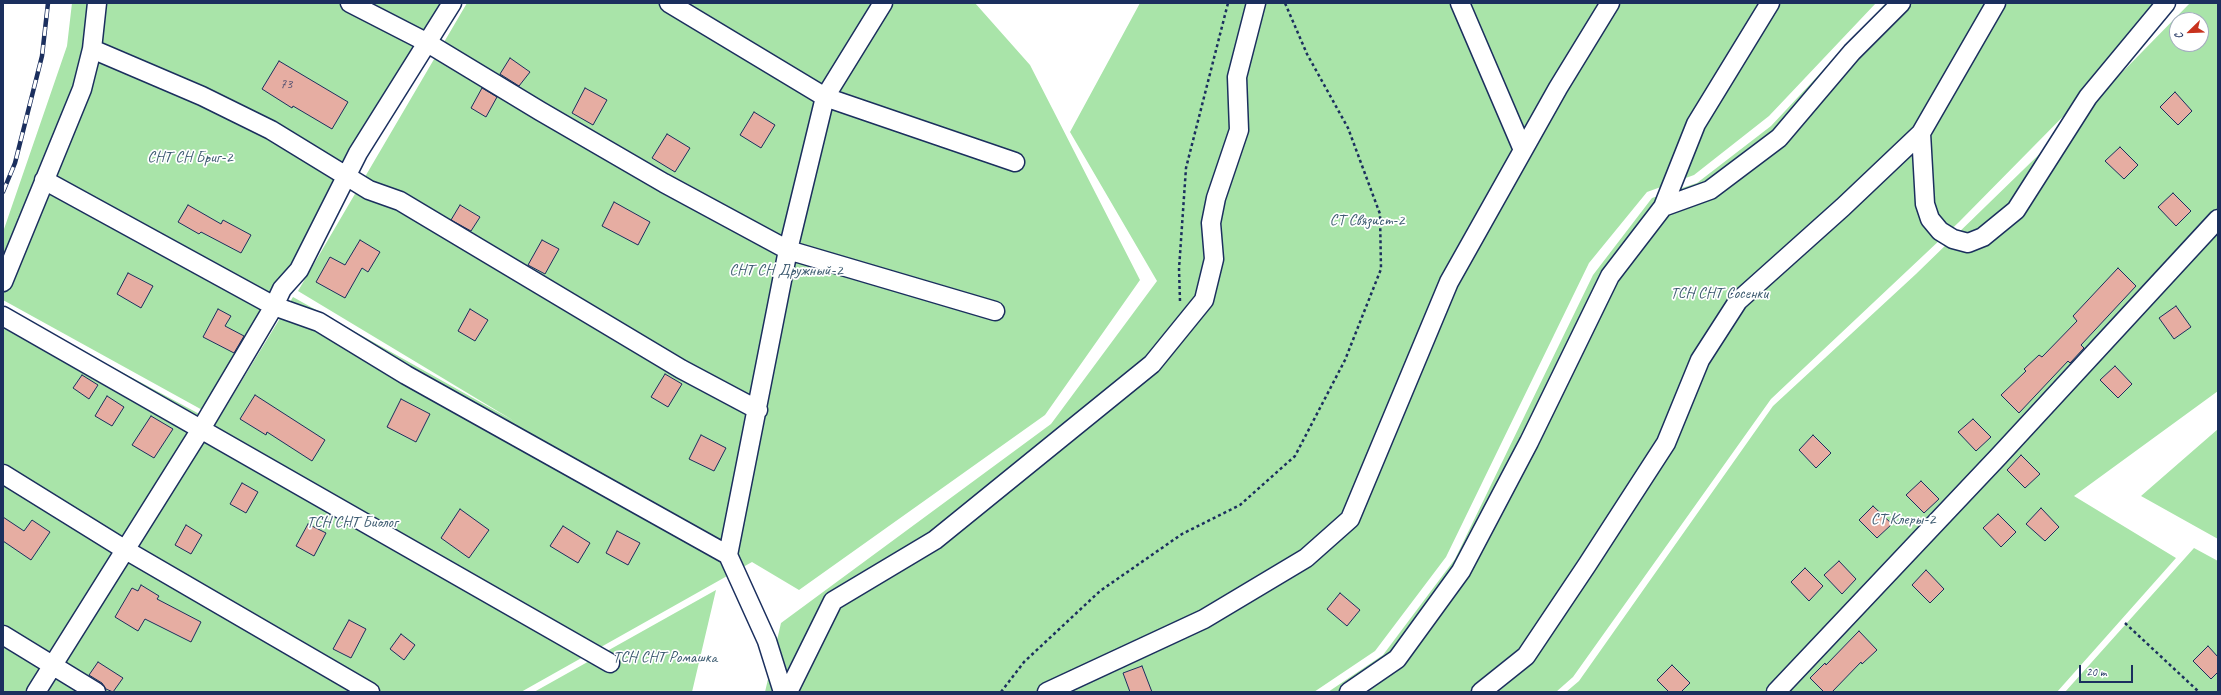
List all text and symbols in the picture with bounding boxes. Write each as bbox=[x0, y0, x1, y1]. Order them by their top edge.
north arrow bbox=[2169, 12, 2209, 52]
text: С bbox=[2171, 31, 2186, 42]
house number: 73 bbox=[280, 76, 292, 92]
park label: СНТ СН Бриг-2 bbox=[147, 148, 233, 168]
park label: СТ Связист-2 bbox=[1329, 211, 1405, 231]
park label: СНТ СН Дружный-2 bbox=[729, 261, 843, 281]
park label: ТСН СНТ Сосенки bbox=[1670, 284, 1768, 304]
park label: СТ Клеры-2 bbox=[1871, 510, 1935, 530]
park label: ТСН СНТ Биолог bbox=[307, 513, 397, 533]
park label: ТСН СНТ Ромашка bbox=[613, 648, 717, 668]
scale bar bbox=[2081, 657, 2135, 683]
text: 20 m bbox=[2086, 664, 2106, 680]

